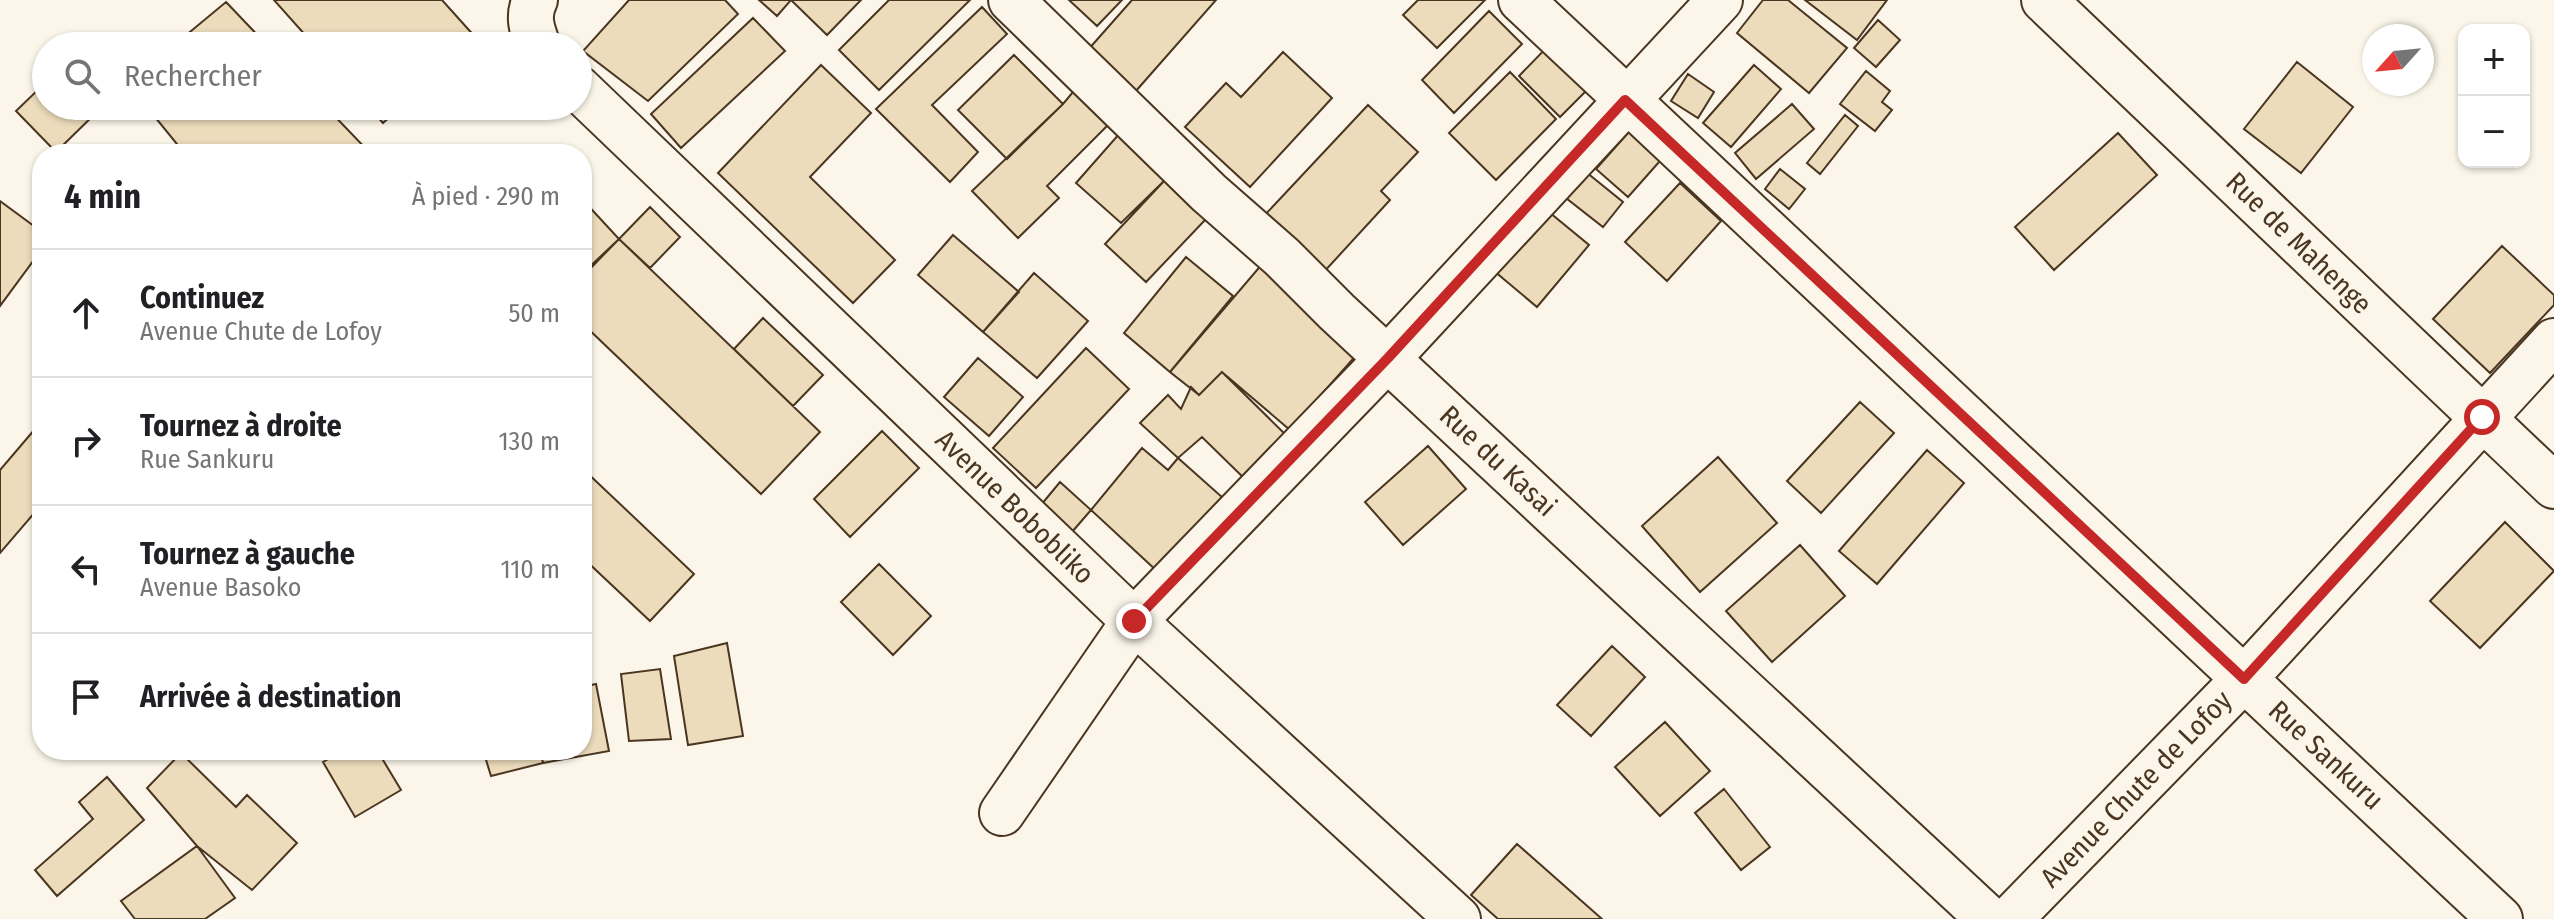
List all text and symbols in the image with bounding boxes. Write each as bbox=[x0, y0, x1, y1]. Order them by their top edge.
north arrow bbox=[2362, 24, 2434, 96]
map controls bbox=[2458, 24, 2530, 168]
button: + bbox=[2458, 24, 2530, 96]
search box bbox=[32, 32, 592, 120]
icon: search bbox=[60, 54, 104, 98]
text: Rechercher bbox=[124, 58, 262, 94]
button: − bbox=[2458, 96, 2530, 168]
street label: Rue de Mahenge bbox=[2219, 165, 2379, 321]
text: 4 min bbox=[64, 176, 141, 217]
text: À pied · 290 m bbox=[412, 181, 560, 212]
text: Continuez bbox=[140, 280, 264, 316]
icon: ahead bbox=[64, 291, 108, 335]
text: 50 m bbox=[508, 298, 560, 329]
text: Avenue Chute de Lofoy bbox=[140, 316, 382, 347]
street label: Rue du Kasai bbox=[1433, 399, 1563, 523]
route start bbox=[2464, 399, 2500, 435]
text: Tournez à droite bbox=[140, 408, 342, 444]
icon: right bbox=[64, 419, 108, 463]
street label: Avenue Bobobliko bbox=[929, 423, 1101, 591]
text: 130 m bbox=[498, 426, 560, 457]
text: Rue Sankuru bbox=[140, 444, 274, 475]
text: Tournez à gauche bbox=[140, 536, 355, 572]
icon: left bbox=[64, 547, 108, 591]
text: 110 m bbox=[500, 554, 560, 585]
text: Avenue Basoko bbox=[140, 572, 301, 603]
route end bbox=[1116, 603, 1152, 639]
icon: arrive bbox=[64, 675, 108, 719]
text: Arrivée à destination bbox=[140, 679, 401, 715]
street label: Avenue Chute de Lofoy bbox=[2034, 683, 2239, 894]
street label: Rue Sankuru bbox=[2262, 694, 2390, 816]

